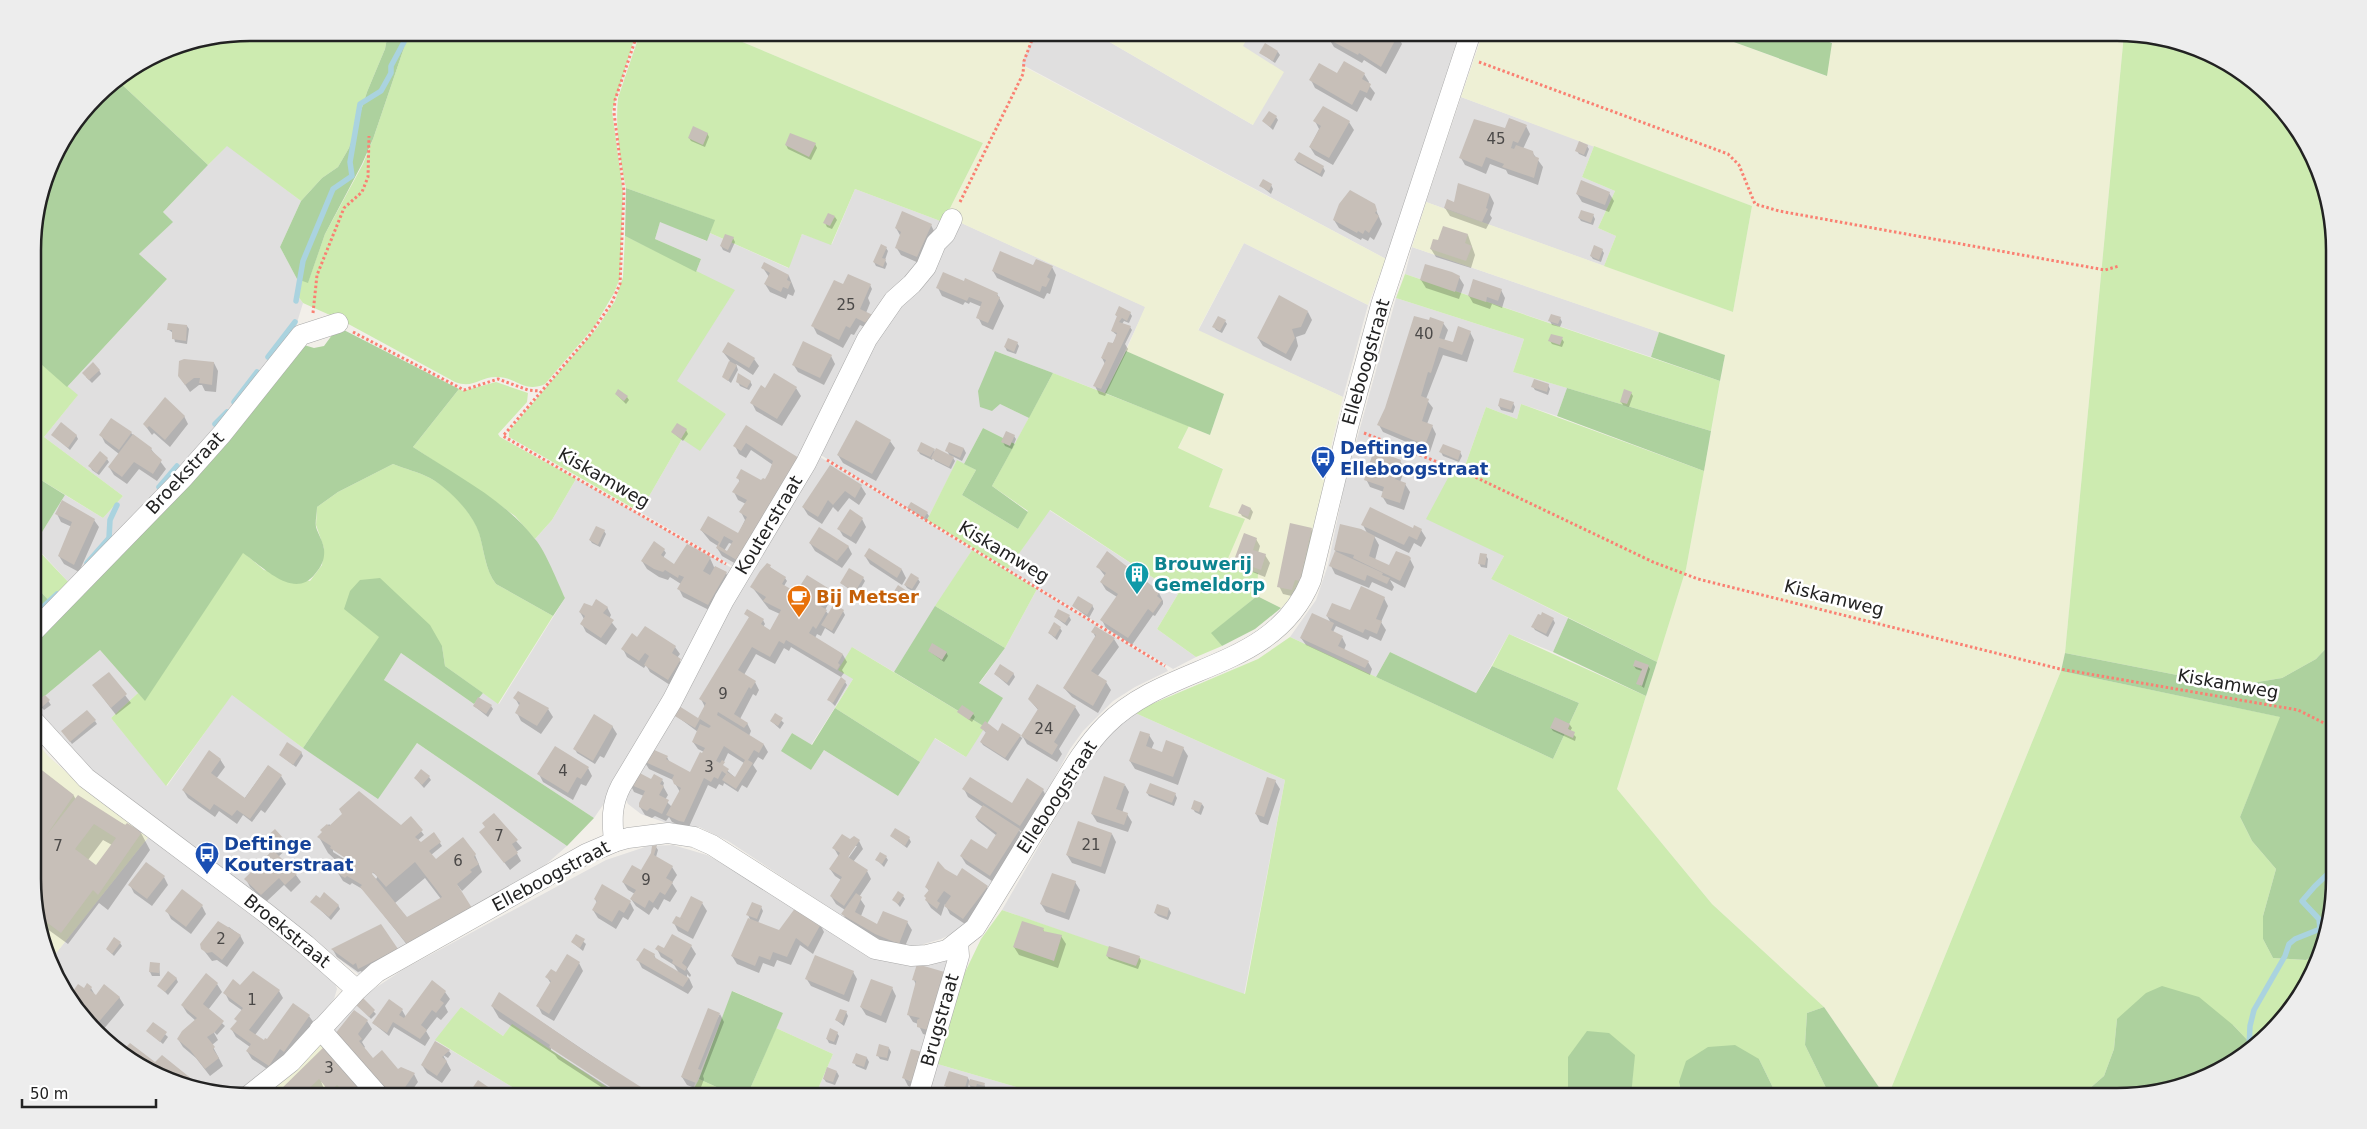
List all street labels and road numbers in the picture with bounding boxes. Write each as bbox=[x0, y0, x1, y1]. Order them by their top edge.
street label: Elleboogstraat bbox=[1337, 296, 1394, 427]
street label: Broekstraat bbox=[141, 427, 228, 518]
street label: Kiskamweg bbox=[555, 443, 654, 512]
street label: Kouterstraat bbox=[731, 471, 806, 578]
street label: Kiskamweg bbox=[955, 516, 1053, 587]
street label: Kiskamweg bbox=[1782, 575, 1886, 620]
street label: Kiskamweg bbox=[2176, 664, 2280, 703]
street label: Elleboogstraat bbox=[1012, 736, 1101, 857]
street label: Elleboogstraat bbox=[488, 836, 613, 915]
street label: Broekstraat bbox=[240, 889, 335, 972]
street label: Brugstraat bbox=[916, 971, 963, 1069]

